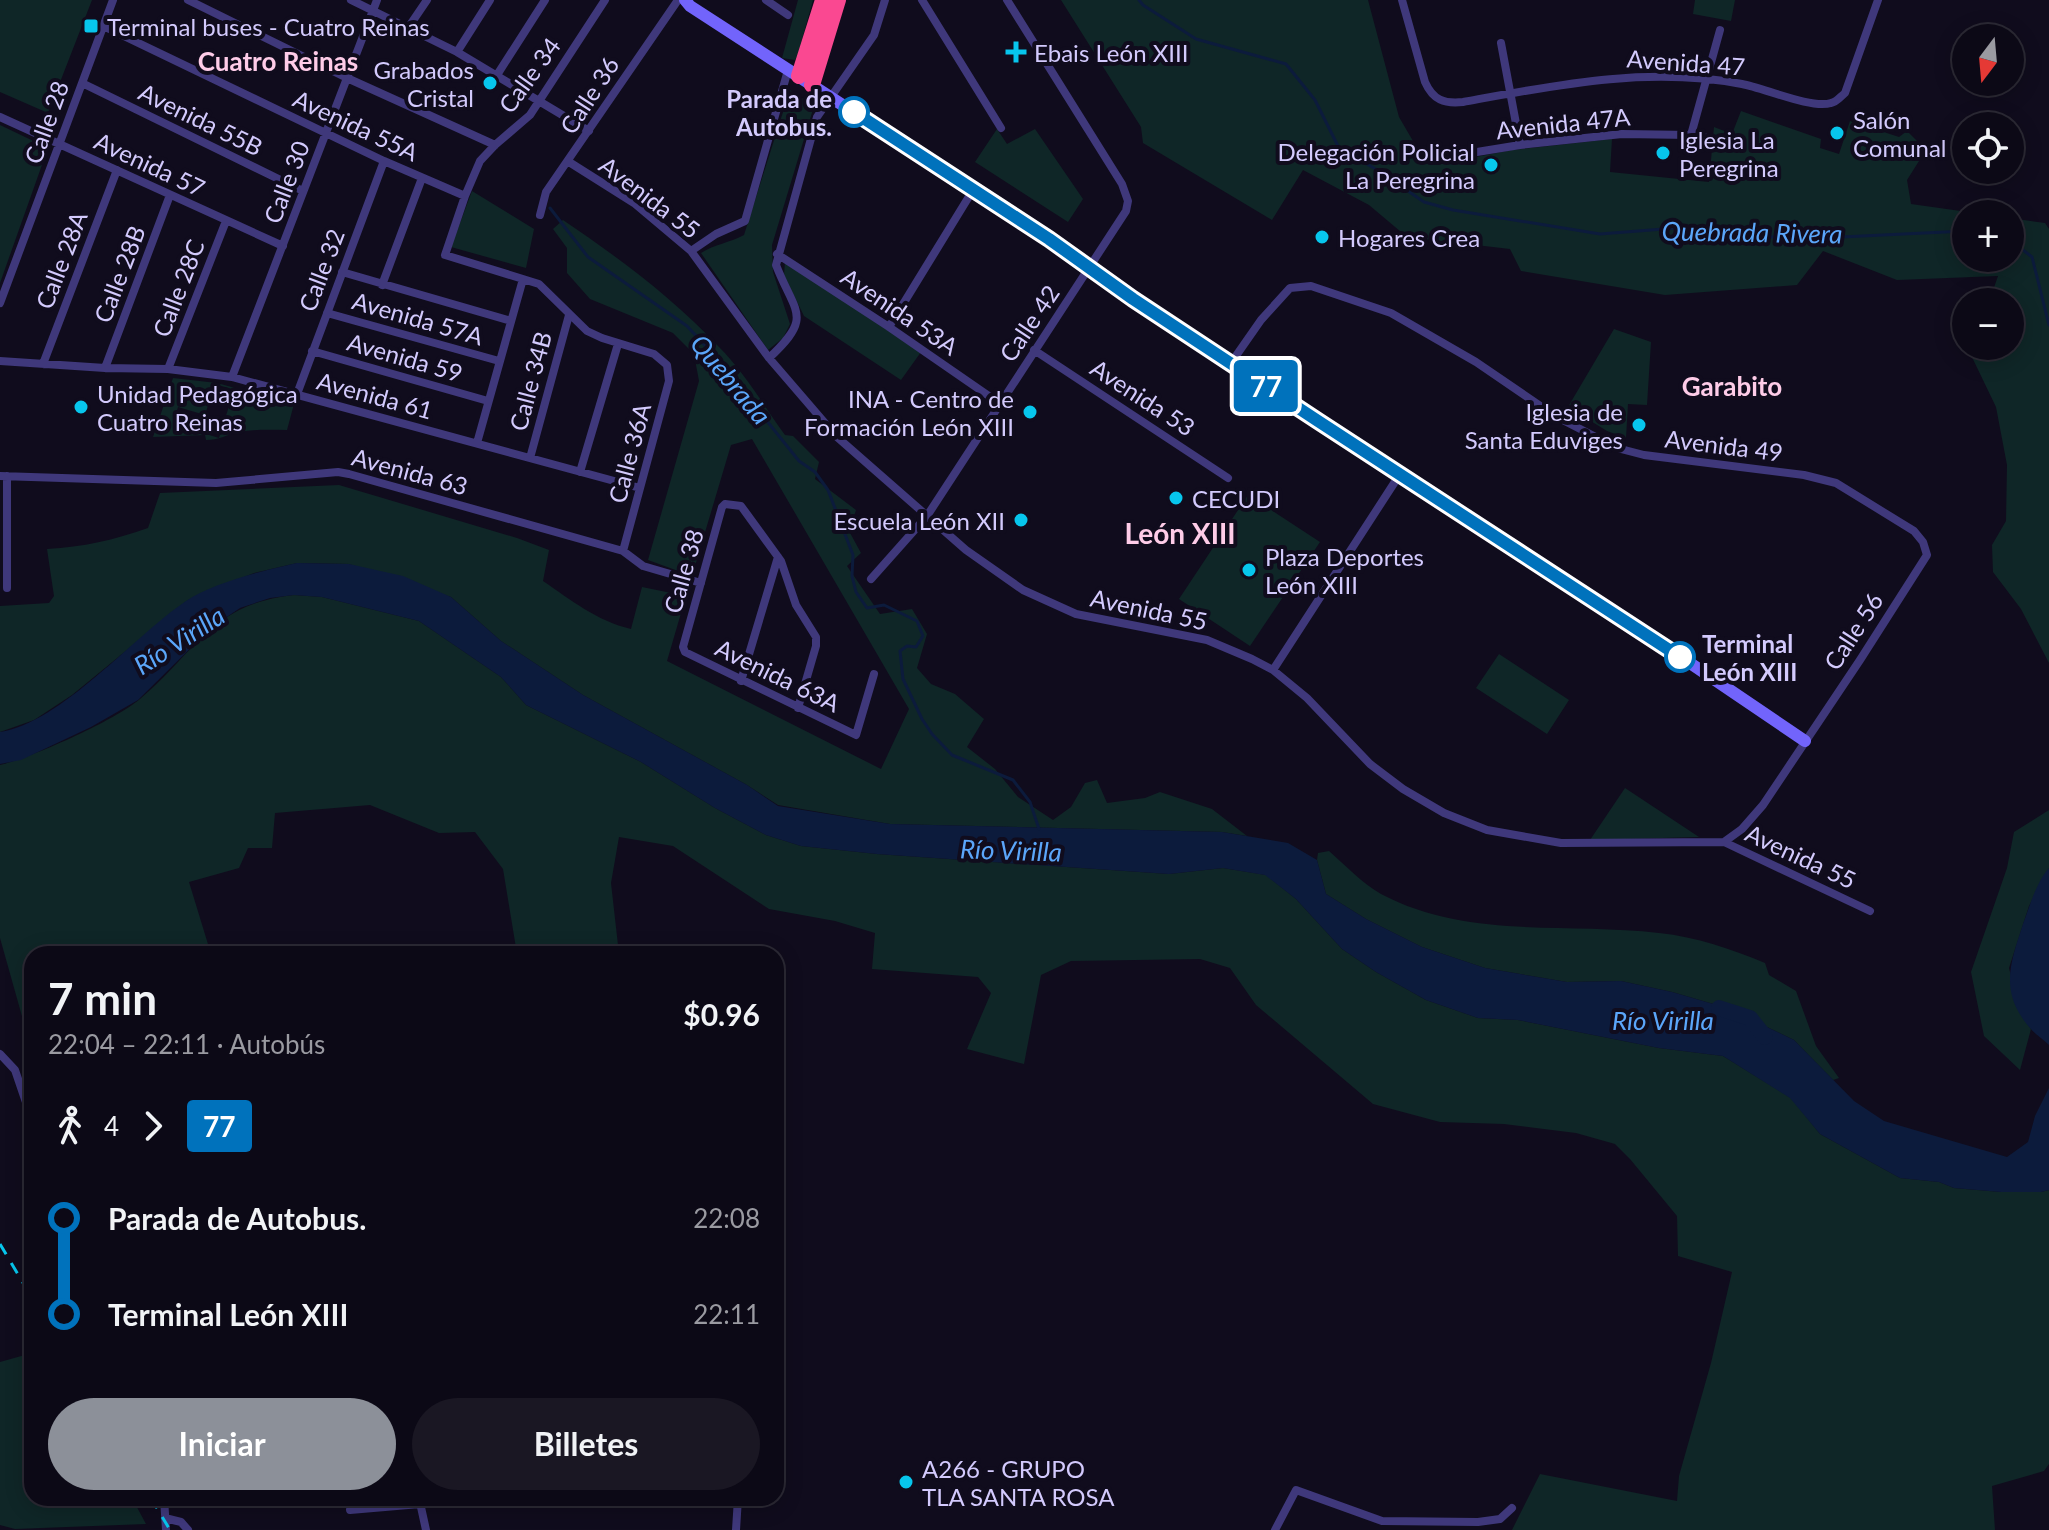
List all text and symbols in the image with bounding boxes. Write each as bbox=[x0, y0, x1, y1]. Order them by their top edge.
place label: Terminal buses - Cuatro Reinas bbox=[107, 12, 430, 41]
marker: Terminal buses - Cuatro Reinas bbox=[82, 17, 100, 35]
north arrow bbox=[1952, 24, 2024, 96]
map controls bbox=[1952, 24, 2024, 360]
street label: Calle 34 bbox=[492, 32, 566, 118]
place label: Ebais León XIII bbox=[1034, 38, 1188, 67]
marker: Ebais León XIII bbox=[1005, 41, 1027, 63]
street label: Avenida 47 bbox=[1626, 43, 1746, 81]
district label: Cuatro Reinas bbox=[198, 45, 358, 77]
street label: Calle 36 bbox=[553, 51, 625, 139]
place label: Grabados Cristal bbox=[373, 55, 474, 112]
marker: Grabados Cristal bbox=[481, 74, 499, 92]
street label: Calle 28 bbox=[18, 77, 74, 167]
street label: Avenida 55B bbox=[134, 77, 268, 161]
street label: Avenida 55A bbox=[289, 83, 424, 167]
place label: Parada de Autobus. bbox=[726, 84, 832, 141]
marker: Parada de Autobus. bbox=[839, 97, 869, 127]
street label: Avenida 47A bbox=[1494, 101, 1632, 144]
place label: Salón Comunal bbox=[1853, 105, 1947, 162]
button: locate bbox=[1952, 112, 2024, 184]
marker: Salón Comunal bbox=[1828, 124, 1846, 142]
place label: Iglesia La Peregrina bbox=[1679, 125, 1779, 182]
street label: Avenida 57 bbox=[90, 126, 210, 202]
street label: Calle 30 bbox=[257, 137, 315, 227]
place label: Delegación Policial La Peregrina bbox=[1278, 137, 1475, 194]
marker: Iglesia La Peregrina bbox=[1654, 144, 1672, 162]
street label: Avenida 55 bbox=[594, 150, 706, 244]
marker: Delegación Policial La Peregrina bbox=[1482, 156, 1500, 174]
button: + bbox=[1952, 200, 2024, 272]
street label: Calle 28A bbox=[29, 206, 93, 313]
water label: Quebrada Rivera bbox=[1661, 214, 1843, 250]
street label: Calle 28B bbox=[87, 221, 151, 327]
place label: Hogares Crea bbox=[1338, 223, 1480, 252]
street label: Calle 32 bbox=[292, 225, 350, 315]
marker: Hogares Crea bbox=[1313, 228, 1331, 246]
street label: Calle 28C bbox=[146, 235, 210, 341]
street label: Avenida 53A bbox=[836, 261, 965, 361]
street label: Calle 42 bbox=[993, 279, 1065, 367]
street label: Avenida 57A bbox=[349, 285, 487, 351]
button: − bbox=[1952, 288, 2024, 360]
street label: Avenida 59 bbox=[344, 327, 466, 387]
water label: Quebrada bbox=[684, 327, 778, 431]
street label: Calle 34B bbox=[503, 328, 557, 434]
street label: Avenida 53 bbox=[1085, 353, 1201, 441]
line badge: 77 bbox=[1230, 360, 1302, 412]
street label: Avenida 61 bbox=[314, 366, 436, 424]
text: 77 bbox=[1250, 369, 1282, 403]
district label: Garabito bbox=[1682, 370, 1782, 402]
place label: Unidad Pedagógica Cuatro Reinas bbox=[97, 379, 298, 436]
place label: INA - Centro de Formación León XIII bbox=[804, 384, 1014, 441]
place label: Iglesia de Santa Eduviges bbox=[1465, 397, 1623, 454]
marker: Unidad Pedagógica Cuatro Reinas bbox=[72, 398, 90, 416]
street label: Calle 36A bbox=[602, 399, 656, 506]
marker: INA - Centro de Formación León XIII bbox=[1021, 403, 1039, 421]
marker: Iglesia de Santa Eduviges bbox=[1630, 416, 1648, 434]
street label: Avenida 49 bbox=[1663, 423, 1785, 467]
street label: Avenida 63 bbox=[349, 442, 471, 500]
place label: CECUDI bbox=[1192, 484, 1280, 513]
marker: CECUDI bbox=[1167, 489, 1185, 507]
place label: Escuela León XII bbox=[833, 506, 1005, 535]
marker: Escuela León XII bbox=[1012, 511, 1030, 529]
district label: León XIII bbox=[1124, 516, 1236, 550]
street label: Calle 38 bbox=[657, 526, 709, 616]
place label: Plaza Deportes León XIII bbox=[1265, 542, 1424, 599]
marker: Plaza Deportes León XIII bbox=[1240, 561, 1258, 579]
street label: Avenida 55 bbox=[1088, 582, 1210, 636]
street label: Calle 56 bbox=[1817, 587, 1889, 675]
water label: Río Virilla bbox=[128, 599, 230, 681]
place label: Terminal León XIII bbox=[1702, 629, 1797, 686]
street label: Avenida 63A bbox=[711, 632, 846, 718]
marker: Terminal León XIII bbox=[1665, 642, 1695, 672]
street label: Avenida 55 bbox=[1741, 818, 1861, 894]
water label: Río Virilla bbox=[960, 832, 1062, 868]
text: 7 min bbox=[48, 972, 157, 1024]
text: $0.96 bbox=[683, 996, 760, 1032]
water label: Río Virilla bbox=[1612, 1004, 1714, 1036]
text: 22:04 – 22:11 · Autobús bbox=[48, 1028, 325, 1060]
icon: walk bbox=[48, 1104, 92, 1148]
icon: forward bbox=[131, 1104, 175, 1148]
text: 77 bbox=[203, 1109, 236, 1143]
text: 4 bbox=[104, 1110, 119, 1142]
text: Parada de Autobus. bbox=[108, 1200, 366, 1236]
text: 22:08 bbox=[693, 1202, 760, 1234]
text: Terminal León XIII bbox=[108, 1296, 348, 1332]
text: 22:11 bbox=[693, 1298, 760, 1330]
button: Iniciar bbox=[48, 1398, 396, 1490]
button: Billetes bbox=[412, 1398, 760, 1490]
place label: A266 - GRUPO TLA SANTA ROSA bbox=[922, 1454, 1115, 1511]
marker: A266 - GRUPO TLA SANTA ROSA bbox=[897, 1473, 915, 1491]

